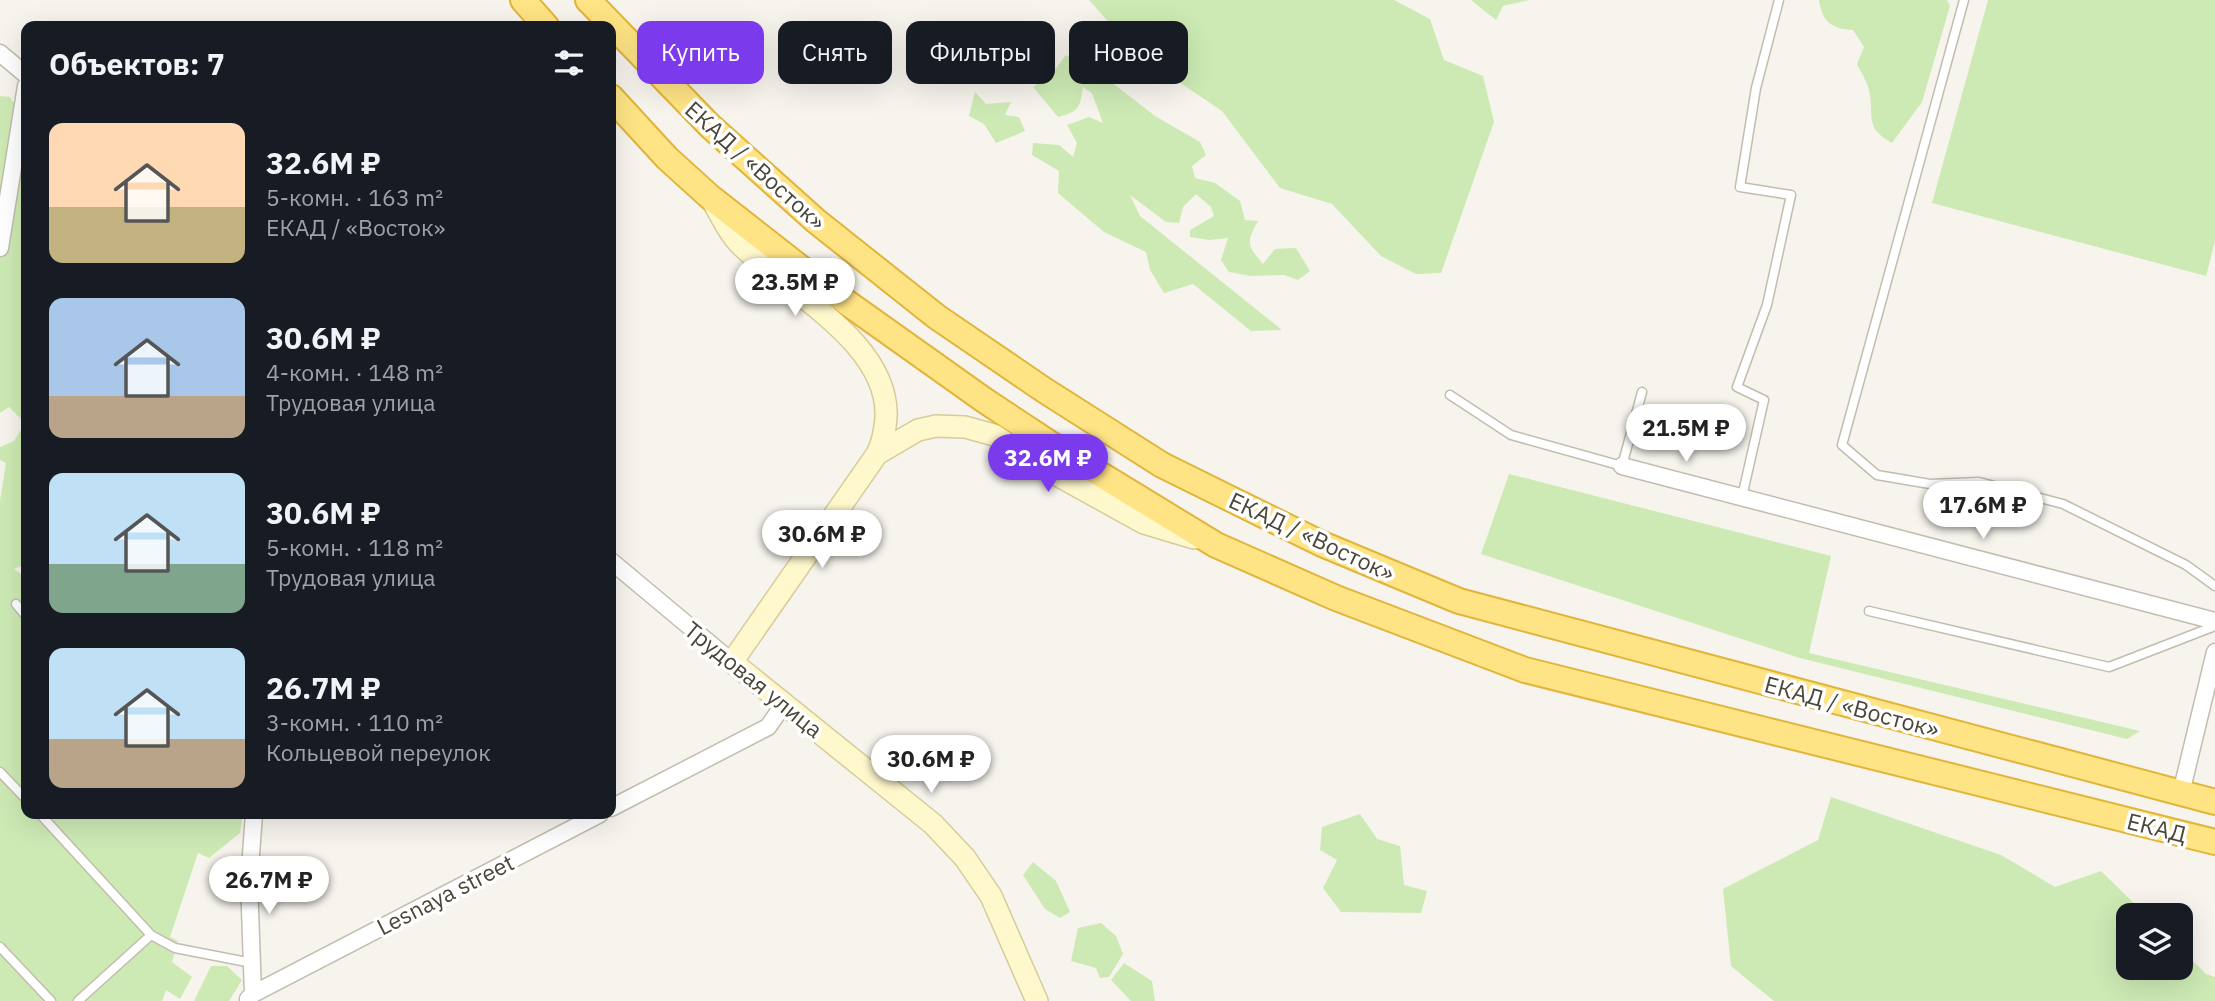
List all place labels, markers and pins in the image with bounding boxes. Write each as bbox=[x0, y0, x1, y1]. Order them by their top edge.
pin: 23.5M ₽ bbox=[730, 258, 860, 318]
pin: 21.5M ₽ bbox=[1621, 405, 1751, 464]
pin: 32.6M ₽ bbox=[983, 434, 1113, 494]
pin: 17.6M ₽ bbox=[1918, 482, 2048, 541]
pin: 30.6M ₽ bbox=[757, 510, 887, 570]
pin: 30.6M ₽ bbox=[866, 736, 996, 795]
pin: 26.7M ₽ bbox=[204, 856, 334, 916]

